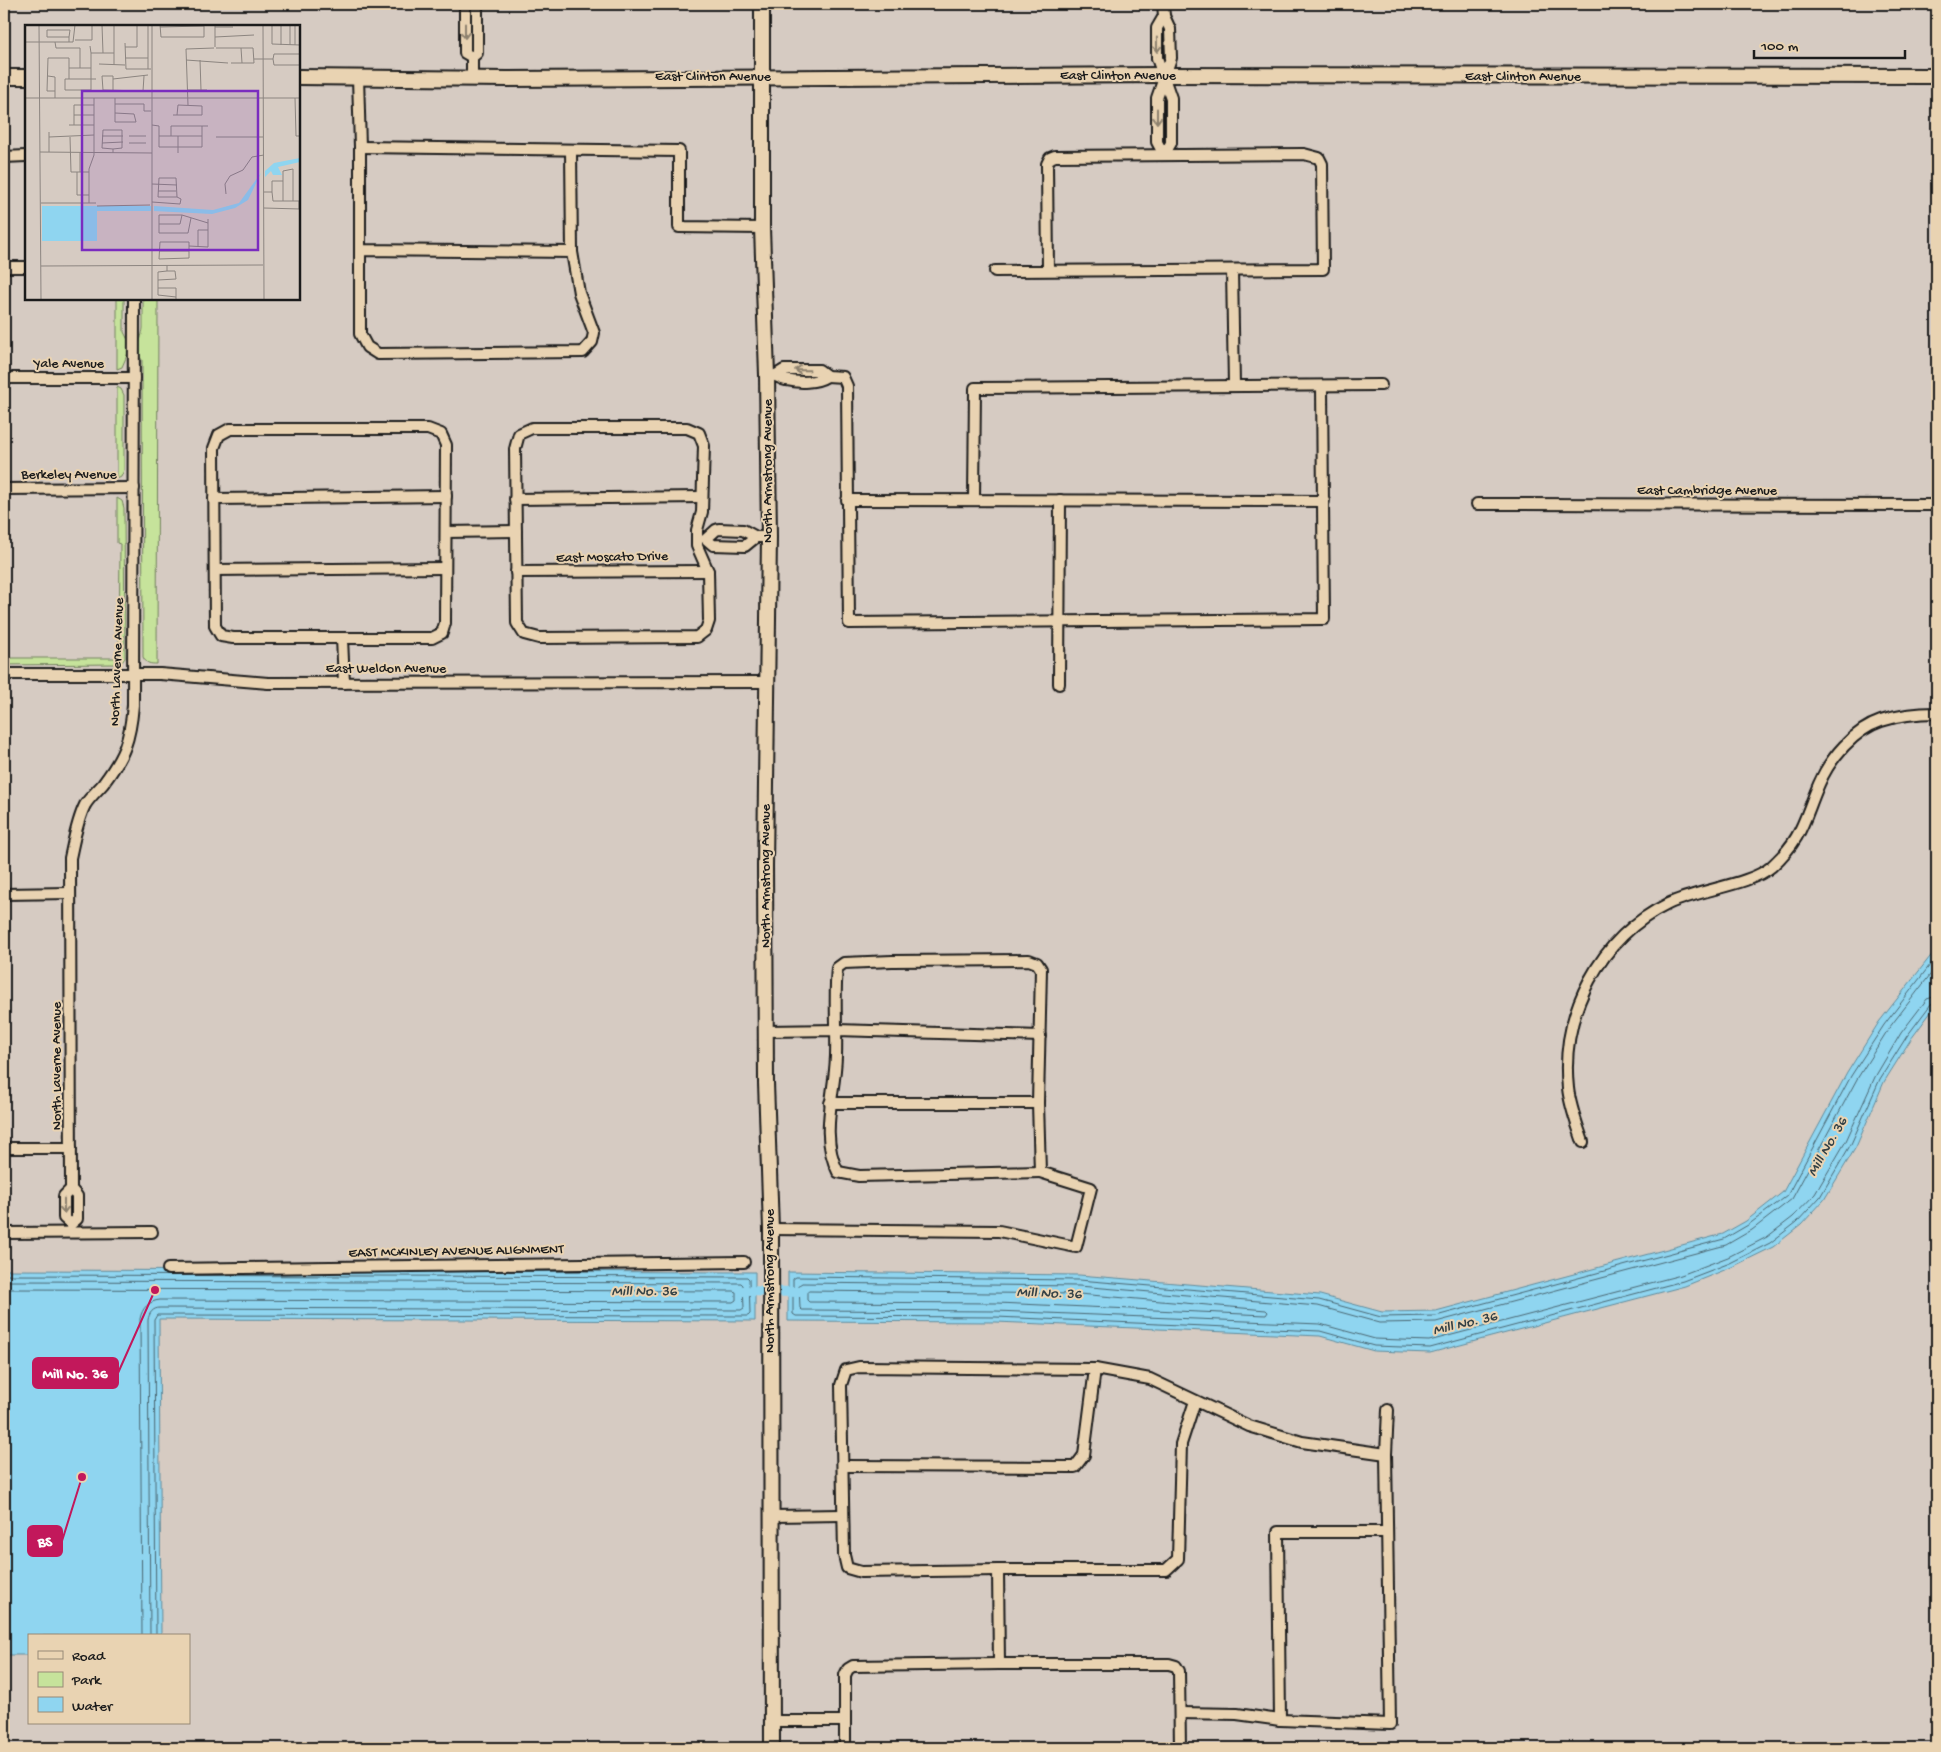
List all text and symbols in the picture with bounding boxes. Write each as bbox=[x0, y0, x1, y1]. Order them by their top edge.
one-way arrow bbox=[460, 22, 470, 39]
inset map bbox=[25, 25, 300, 300]
scale bar bbox=[1754, 28, 1905, 60]
one-way arrow bbox=[1152, 37, 1162, 53]
text: 100 m bbox=[1760, 38, 1799, 56]
street label: East Clinton Avenue bbox=[1060, 68, 1177, 85]
street label: East Clinton Avenue bbox=[655, 69, 772, 86]
street label: East Clinton Avenue bbox=[1465, 69, 1582, 86]
one-way arrow bbox=[1152, 107, 1162, 123]
street label: Yale Avenue bbox=[32, 356, 105, 373]
one-way arrow bbox=[794, 365, 810, 375]
street label: North Armstrong Avenue bbox=[760, 398, 777, 543]
street label: Berkeley Avenue bbox=[20, 467, 117, 484]
street label: East Cambridge Avenue bbox=[1637, 483, 1778, 500]
street label: East Moscato Drive bbox=[556, 549, 669, 567]
street label: North Laverne Avenue bbox=[107, 597, 129, 726]
street label: East Weldon Avenue bbox=[326, 661, 447, 678]
street label: North Armstrong Avenue bbox=[758, 803, 775, 948]
street label: North Laverne Avenue bbox=[49, 1001, 66, 1130]
water label: Mill No. 36 bbox=[1804, 1113, 1853, 1180]
one-way arrow bbox=[59, 1198, 69, 1214]
street label: North Armstrong Avenue bbox=[762, 1208, 779, 1353]
street label: EAST MCKINLEY AVENUE ALIGNMENT bbox=[348, 1242, 564, 1262]
water label: Mill No. 36 bbox=[611, 1283, 678, 1301]
water label: Mill No. 36 bbox=[1016, 1284, 1083, 1304]
water label: Mill No. 36 bbox=[1431, 1308, 1500, 1340]
callout: Mill No. 36 bbox=[33, 1358, 118, 1388]
text: Mill No. 36 bbox=[42, 1366, 108, 1384]
callout: BS bbox=[28, 1526, 62, 1556]
text: BS bbox=[37, 1534, 53, 1552]
legend bbox=[28, 1634, 190, 1724]
text: Road bbox=[72, 1648, 106, 1666]
text: Park bbox=[71, 1672, 102, 1690]
text: Water bbox=[72, 1698, 114, 1716]

